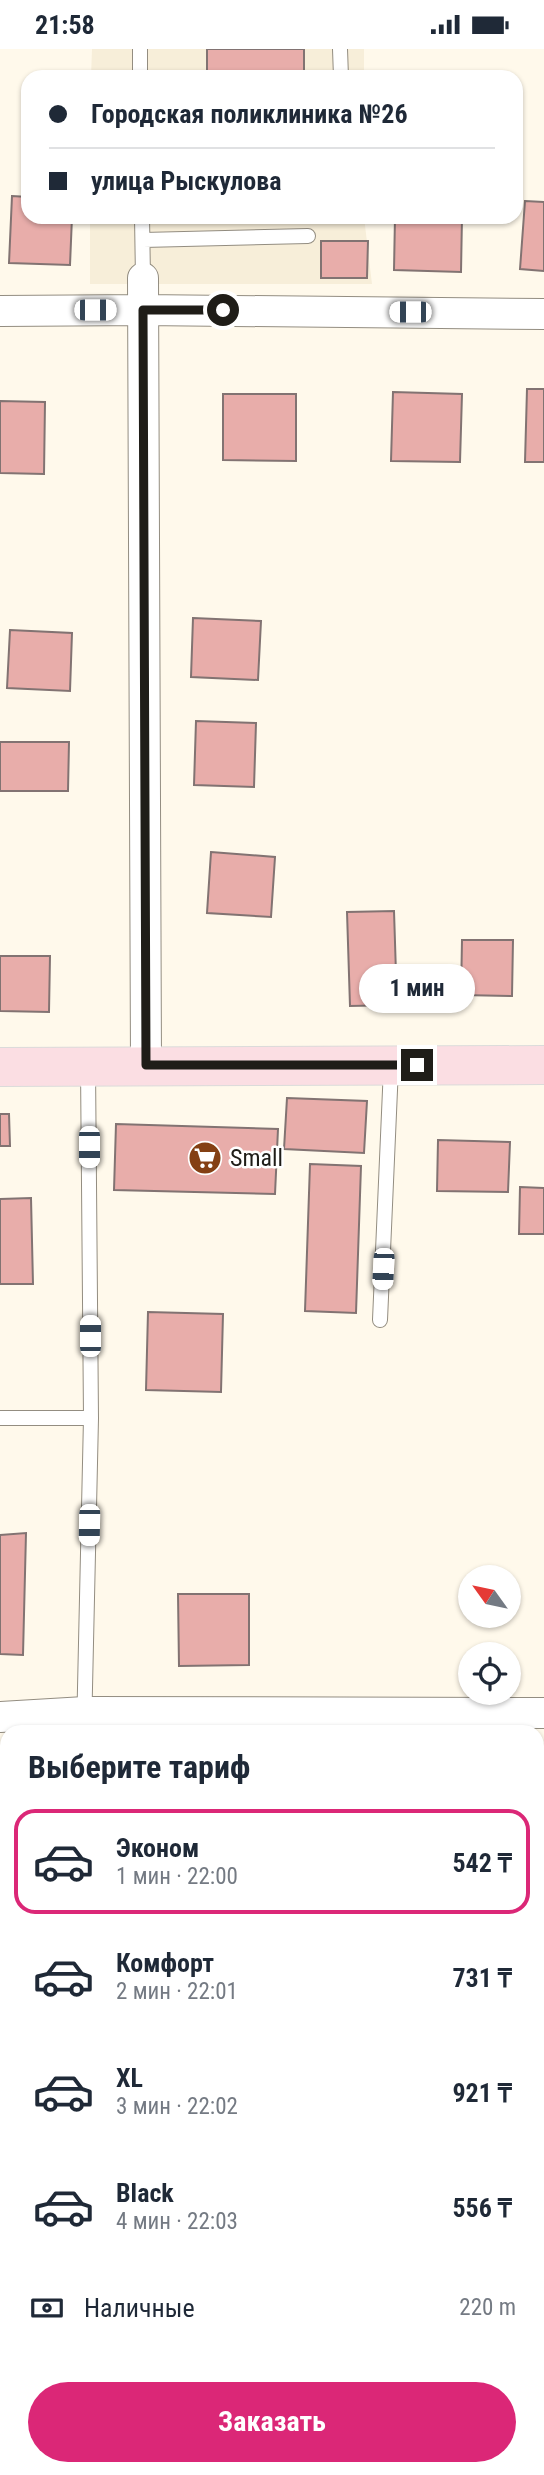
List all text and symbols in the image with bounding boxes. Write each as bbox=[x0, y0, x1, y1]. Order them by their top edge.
text: 21:58 bbox=[35, 10, 95, 40]
text: Городская поликлиника №26 bbox=[91, 99, 408, 129]
text: улица Рыскулова bbox=[91, 166, 281, 196]
route start bbox=[207, 294, 239, 326]
car bbox=[75, 300, 117, 321]
car bbox=[390, 302, 432, 323]
callout: 1 мин bbox=[359, 963, 475, 1013]
text: 1 мин bbox=[389, 975, 445, 1002]
route end bbox=[401, 1049, 433, 1081]
car bbox=[79, 1126, 100, 1168]
supermarket icon: Small bbox=[186, 1139, 224, 1177]
place label: Small bbox=[230, 1144, 283, 1172]
car bbox=[372, 1247, 395, 1291]
car bbox=[80, 1315, 101, 1357]
car bbox=[79, 1504, 100, 1546]
north arrow bbox=[458, 1565, 522, 1627]
map controls bbox=[458, 1565, 521, 1705]
button: locate bbox=[458, 1642, 521, 1705]
text: Выберите тариф bbox=[28, 1748, 250, 1786]
icon: car bbox=[32, 1830, 95, 1893]
text: Эконом bbox=[116, 1833, 199, 1863]
text: 542 ₸ bbox=[452, 1848, 512, 1878]
text: 1 мин · 22:00 bbox=[116, 1863, 238, 1890]
icon: car bbox=[32, 1945, 95, 2008]
text: Комфорт bbox=[116, 1948, 214, 1978]
text: 731 ₸ bbox=[452, 1963, 512, 1993]
text: 2 мин · 22:01 bbox=[116, 1978, 238, 2005]
icon: car bbox=[32, 2060, 95, 2123]
text: XL bbox=[116, 2063, 143, 2093]
text: 921 ₸ bbox=[452, 2078, 512, 2108]
text: 3 мин · 22:02 bbox=[116, 2093, 238, 2120]
icon: car bbox=[32, 2175, 95, 2238]
text: Black bbox=[116, 2178, 174, 2208]
text: 556 ₸ bbox=[452, 2193, 512, 2223]
text: 4 мин · 22:03 bbox=[116, 2208, 238, 2235]
icon: cash bbox=[28, 2289, 66, 2327]
text: Наличные bbox=[84, 2293, 195, 2323]
text: 220 m bbox=[459, 2294, 516, 2321]
button: Заказать bbox=[28, 2382, 516, 2462]

